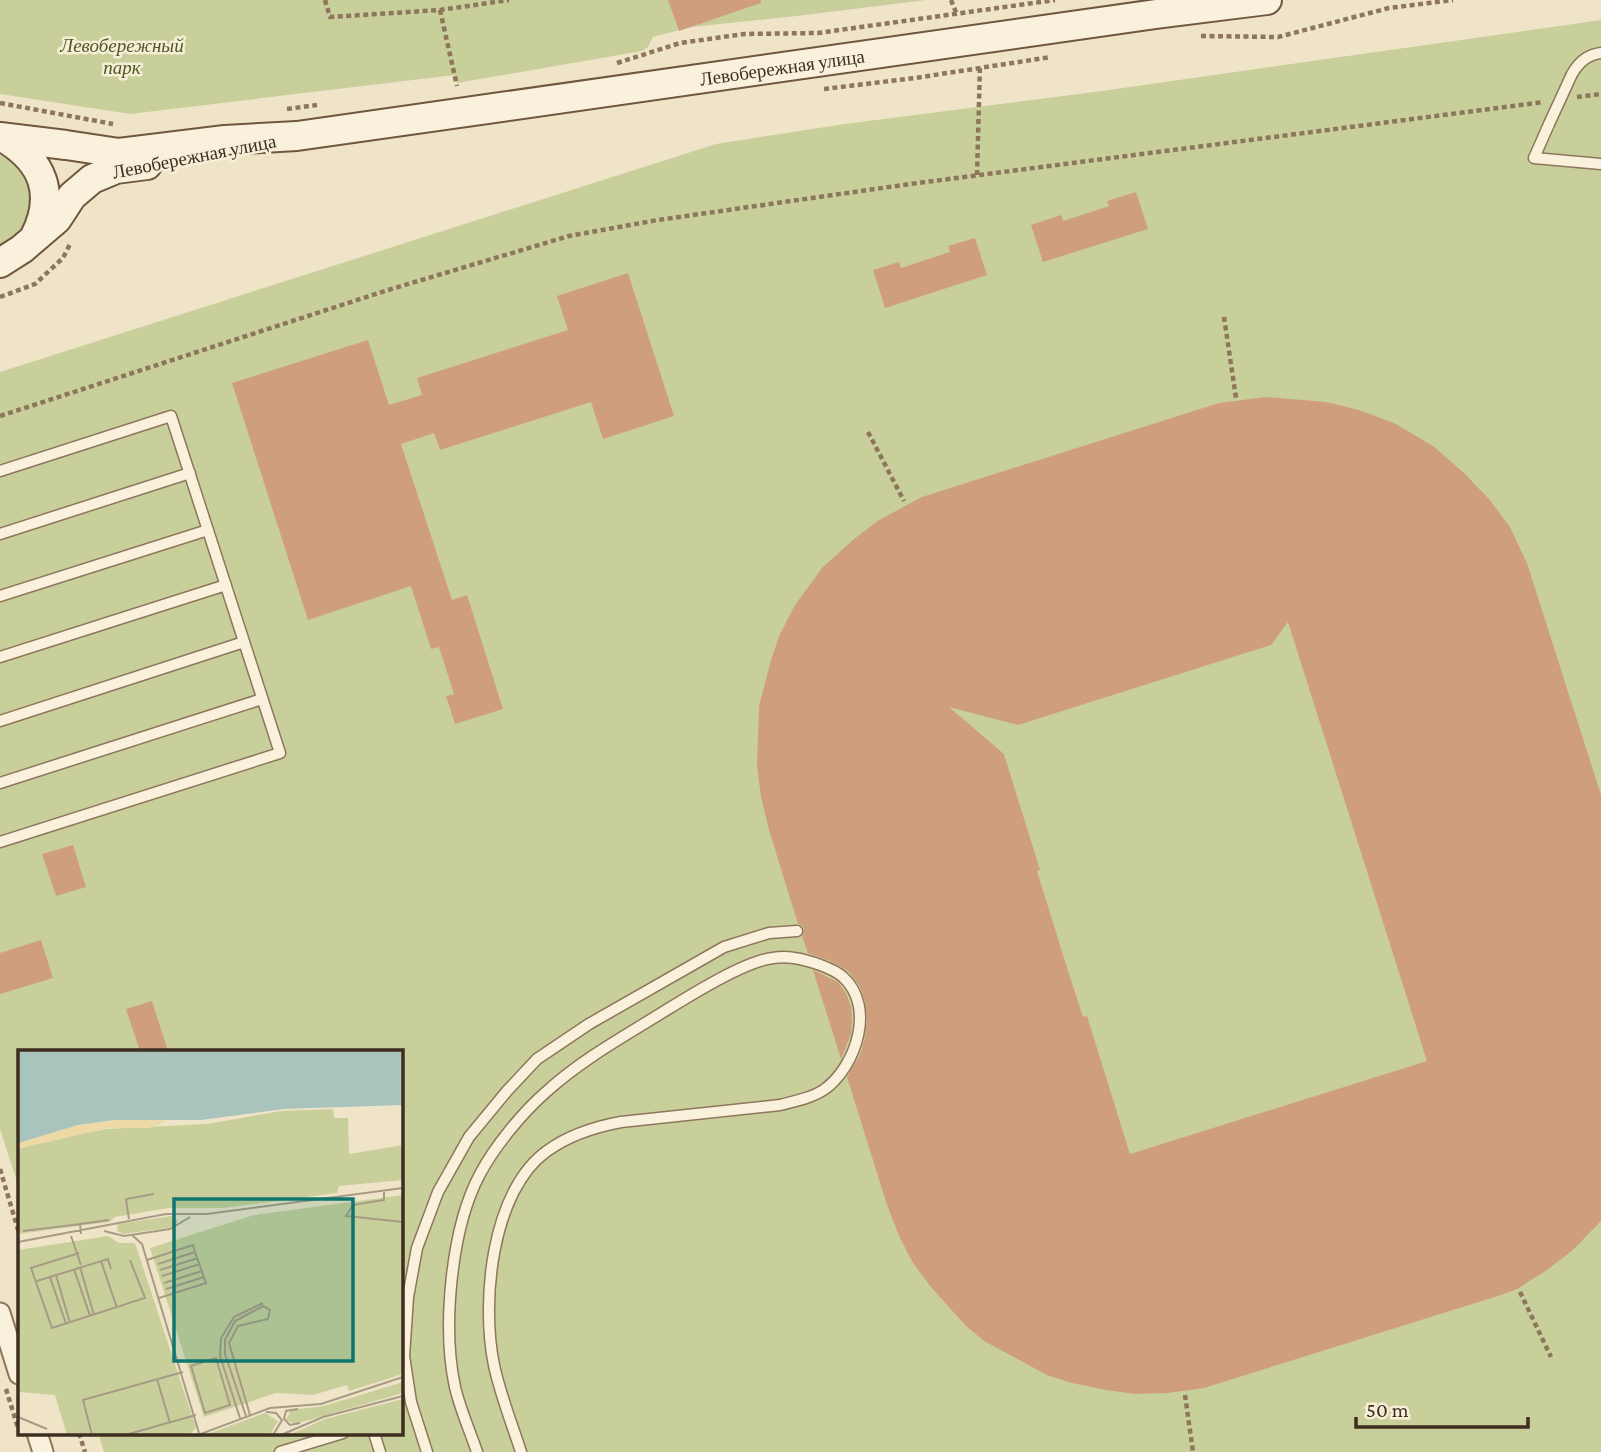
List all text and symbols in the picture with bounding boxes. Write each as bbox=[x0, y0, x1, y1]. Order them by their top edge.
park label: Левобережный парк bbox=[59, 35, 184, 78]
street label: Левобережная улица bbox=[698, 45, 867, 90]
street label: Левобережная улица bbox=[110, 130, 278, 183]
inset map bbox=[18, 1050, 402, 1434]
scale bar bbox=[1356, 1386, 1528, 1430]
text: 50 m bbox=[1366, 1398, 1409, 1422]

